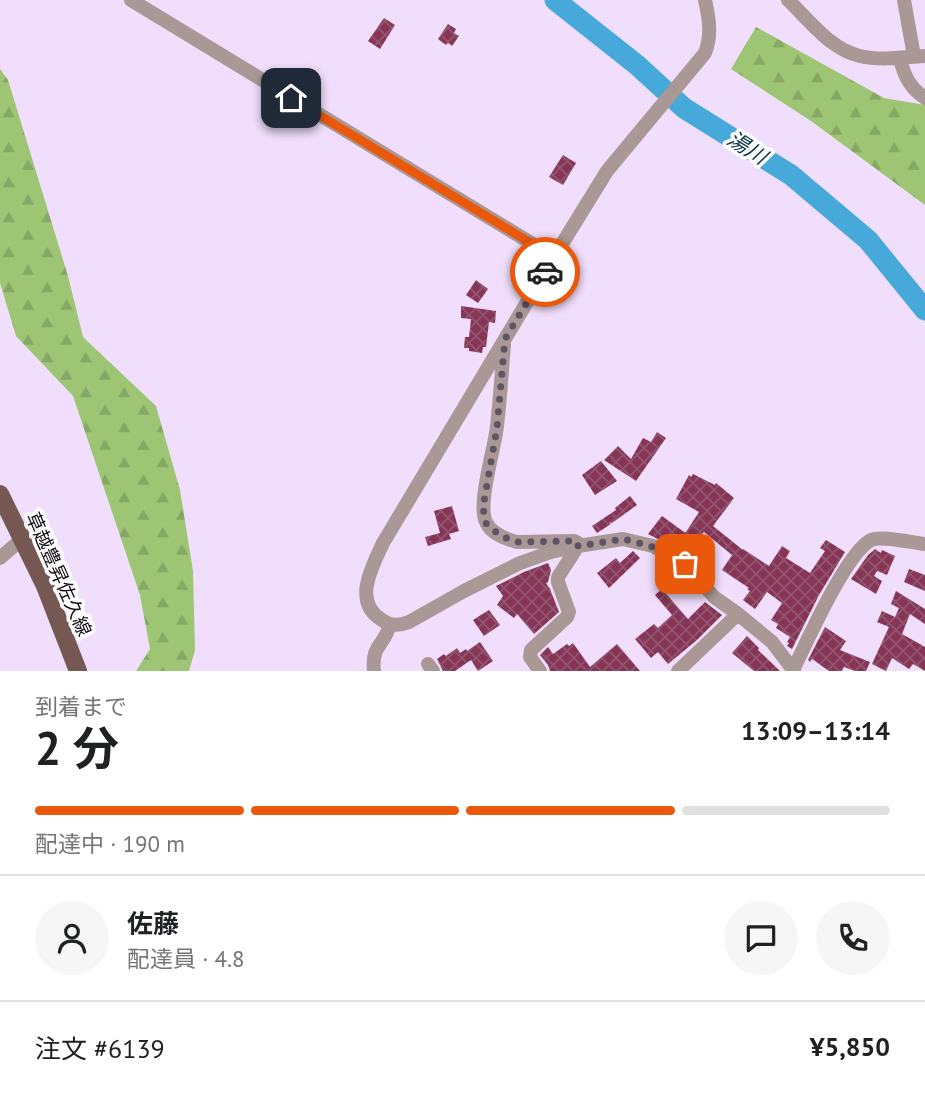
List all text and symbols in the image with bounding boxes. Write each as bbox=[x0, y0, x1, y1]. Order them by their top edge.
pin bbox=[261, 68, 321, 128]
icon: home bbox=[272, 79, 310, 117]
water label: 湯川 bbox=[722, 125, 774, 171]
courier bbox=[510, 237, 580, 307]
icon: car bbox=[526, 253, 564, 291]
street label: 草越豊昇佐久線 bbox=[21, 508, 97, 640]
pin bbox=[655, 534, 715, 594]
icon: bag bbox=[666, 545, 704, 583]
text: 到着まで bbox=[35, 692, 127, 721]
text: 13:09–13:14 bbox=[741, 714, 890, 747]
text: 2 分 bbox=[35, 718, 119, 778]
text: 配達中 · 190 m bbox=[35, 829, 185, 858]
button: person bbox=[35, 901, 109, 975]
button: chat bbox=[724, 901, 798, 975]
button: phone bbox=[816, 901, 890, 975]
text: 佐藤 bbox=[127, 907, 179, 940]
text: 配達員 · 4.8 bbox=[127, 944, 244, 973]
text: ¥5,850 bbox=[810, 1030, 890, 1063]
text: 注文 #6139 bbox=[35, 1032, 165, 1065]

